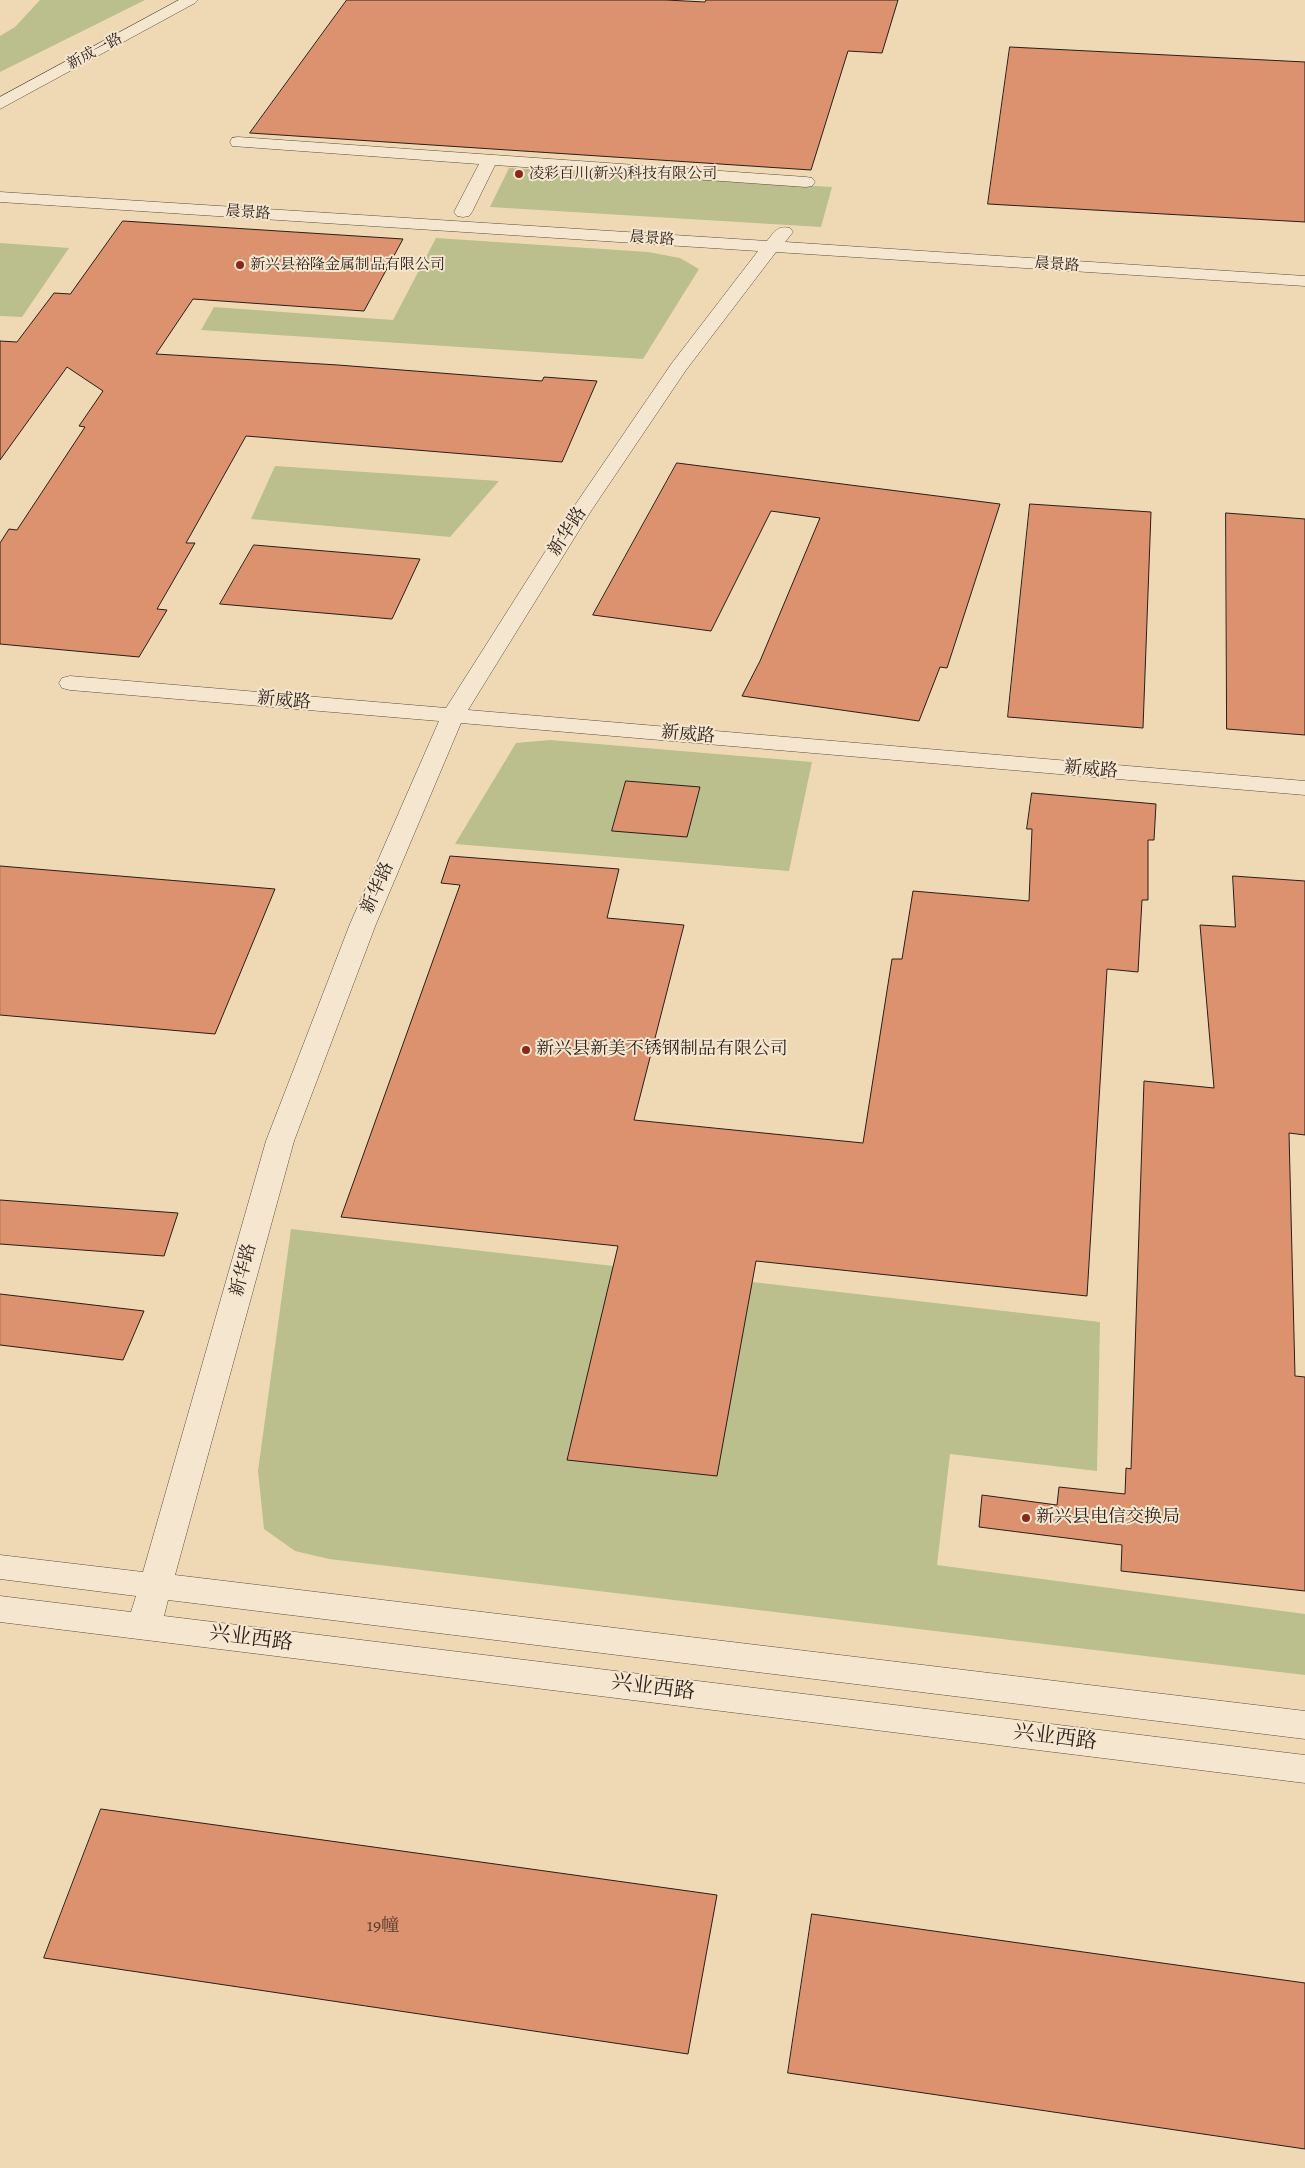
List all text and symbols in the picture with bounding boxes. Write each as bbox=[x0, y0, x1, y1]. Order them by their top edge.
street label: 新成一路 bbox=[64, 30, 126, 74]
place label: 凌彩百川(新兴)科技有限公司 bbox=[529, 165, 717, 183]
marker: 凌彩百川(新兴)科技有限公司 bbox=[513, 168, 525, 180]
street label: 晨景路 bbox=[225, 202, 271, 224]
street label: 晨景路 bbox=[629, 228, 675, 250]
street label: 晨景路 bbox=[1034, 254, 1080, 276]
place label: 新兴县裕隆金属制品有限公司 bbox=[250, 256, 445, 274]
marker: 新兴县裕隆金属制品有限公司 bbox=[234, 259, 246, 271]
street label: 新华路 bbox=[544, 503, 592, 561]
street label: 新威路 bbox=[256, 688, 312, 714]
street label: 新威路 bbox=[660, 722, 716, 748]
street label: 新威路 bbox=[1063, 757, 1119, 783]
street label: 新华路 bbox=[357, 859, 399, 917]
place label: 新兴县新美不锈钢制品有限公司 bbox=[536, 1039, 788, 1061]
marker: 新兴县新美不锈钢制品有限公司 bbox=[520, 1044, 532, 1056]
street label: 新华路 bbox=[227, 1241, 261, 1299]
place label: 新兴县电信交换局 bbox=[1036, 1507, 1180, 1529]
marker: 新兴县电信交换局 bbox=[1020, 1512, 1032, 1524]
street label: 兴业西路 bbox=[208, 1621, 294, 1657]
street label: 兴业西路 bbox=[610, 1670, 696, 1706]
street label: 兴业西路 bbox=[1012, 1720, 1098, 1756]
house number: 19幢 bbox=[367, 1916, 399, 1938]

